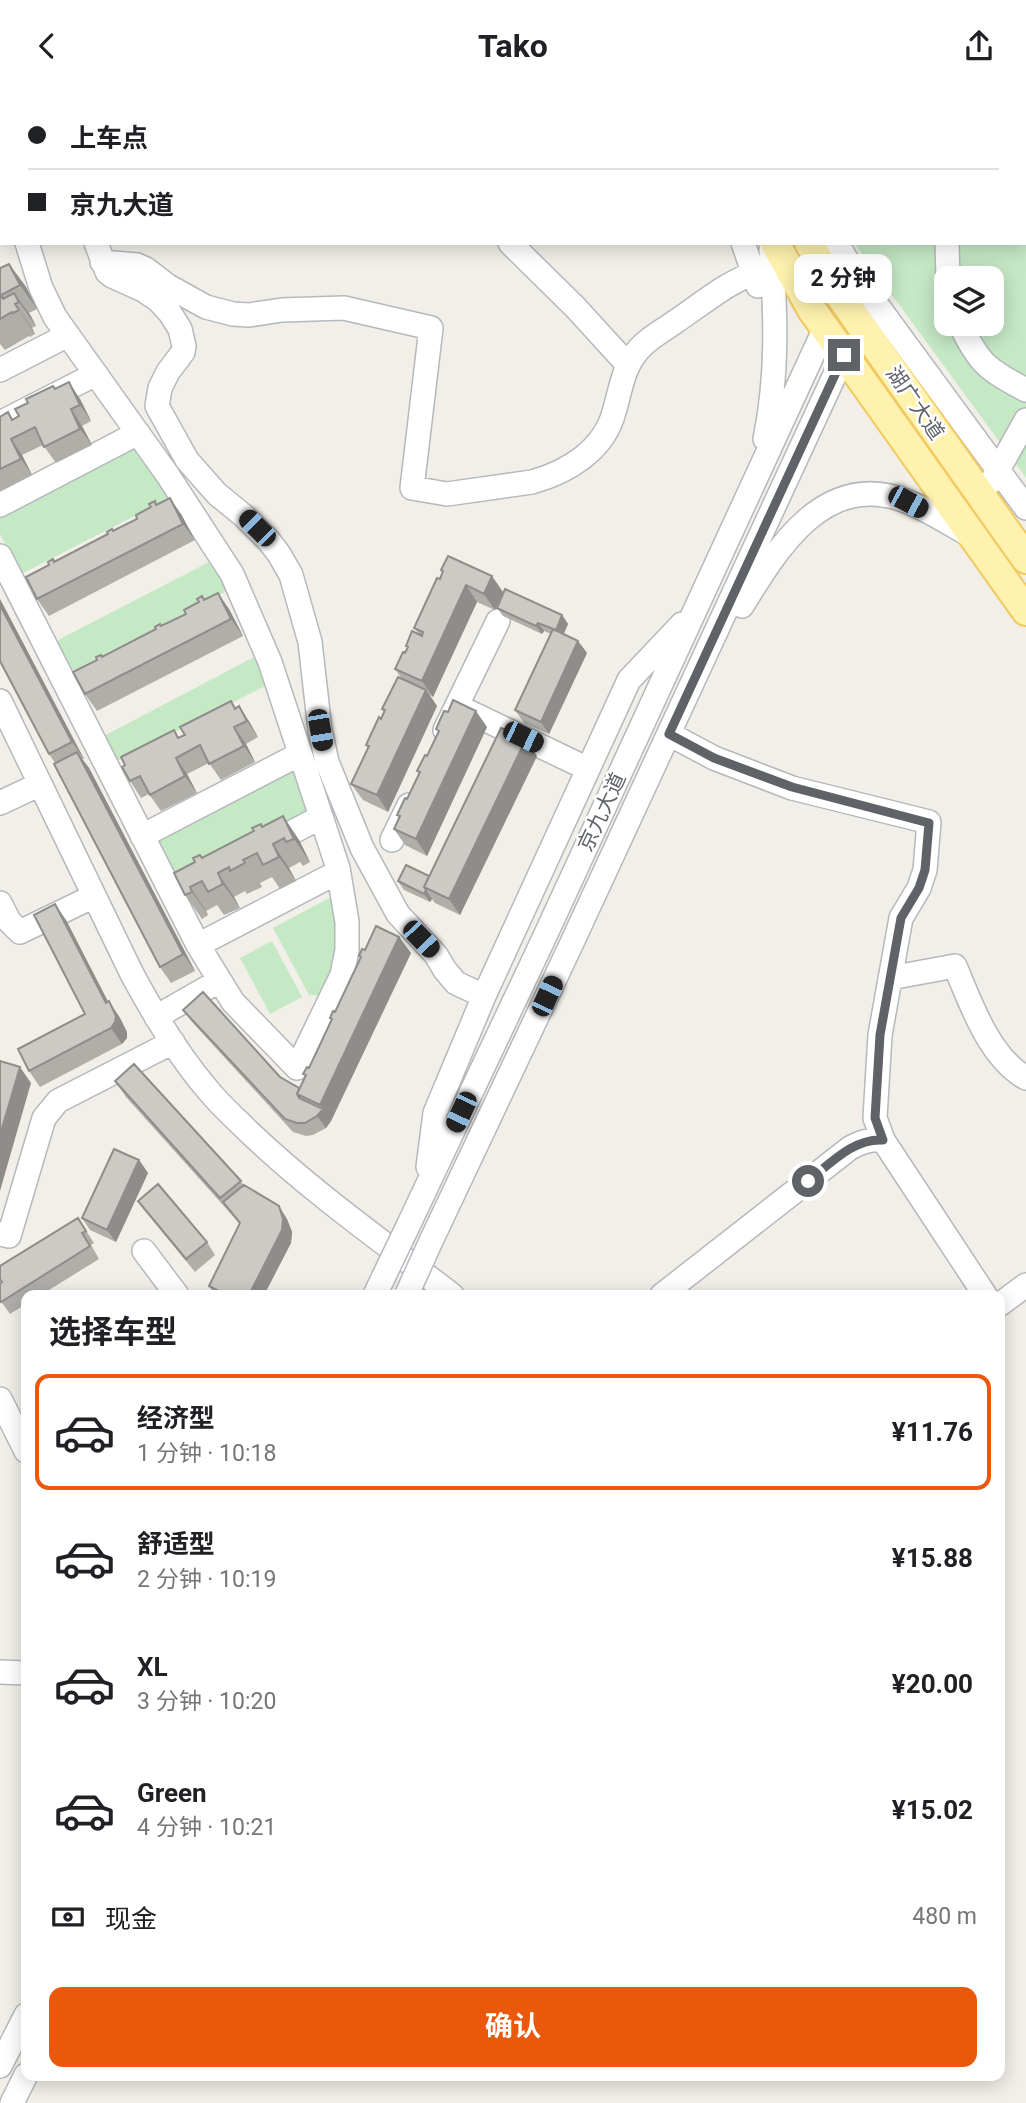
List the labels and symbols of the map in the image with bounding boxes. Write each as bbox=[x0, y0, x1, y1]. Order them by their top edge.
callout: 2 分钟 bbox=[795, 253, 893, 303]
route end bbox=[828, 339, 860, 371]
street label: 湖广大道 bbox=[881, 362, 949, 444]
car bbox=[885, 483, 932, 521]
car bbox=[235, 506, 280, 550]
car bbox=[307, 707, 334, 753]
car bbox=[500, 718, 547, 756]
street label: 京九大道 bbox=[573, 769, 631, 855]
car bbox=[399, 917, 444, 961]
car bbox=[529, 973, 566, 1019]
car bbox=[443, 1089, 480, 1135]
route start bbox=[792, 1165, 824, 1197]

